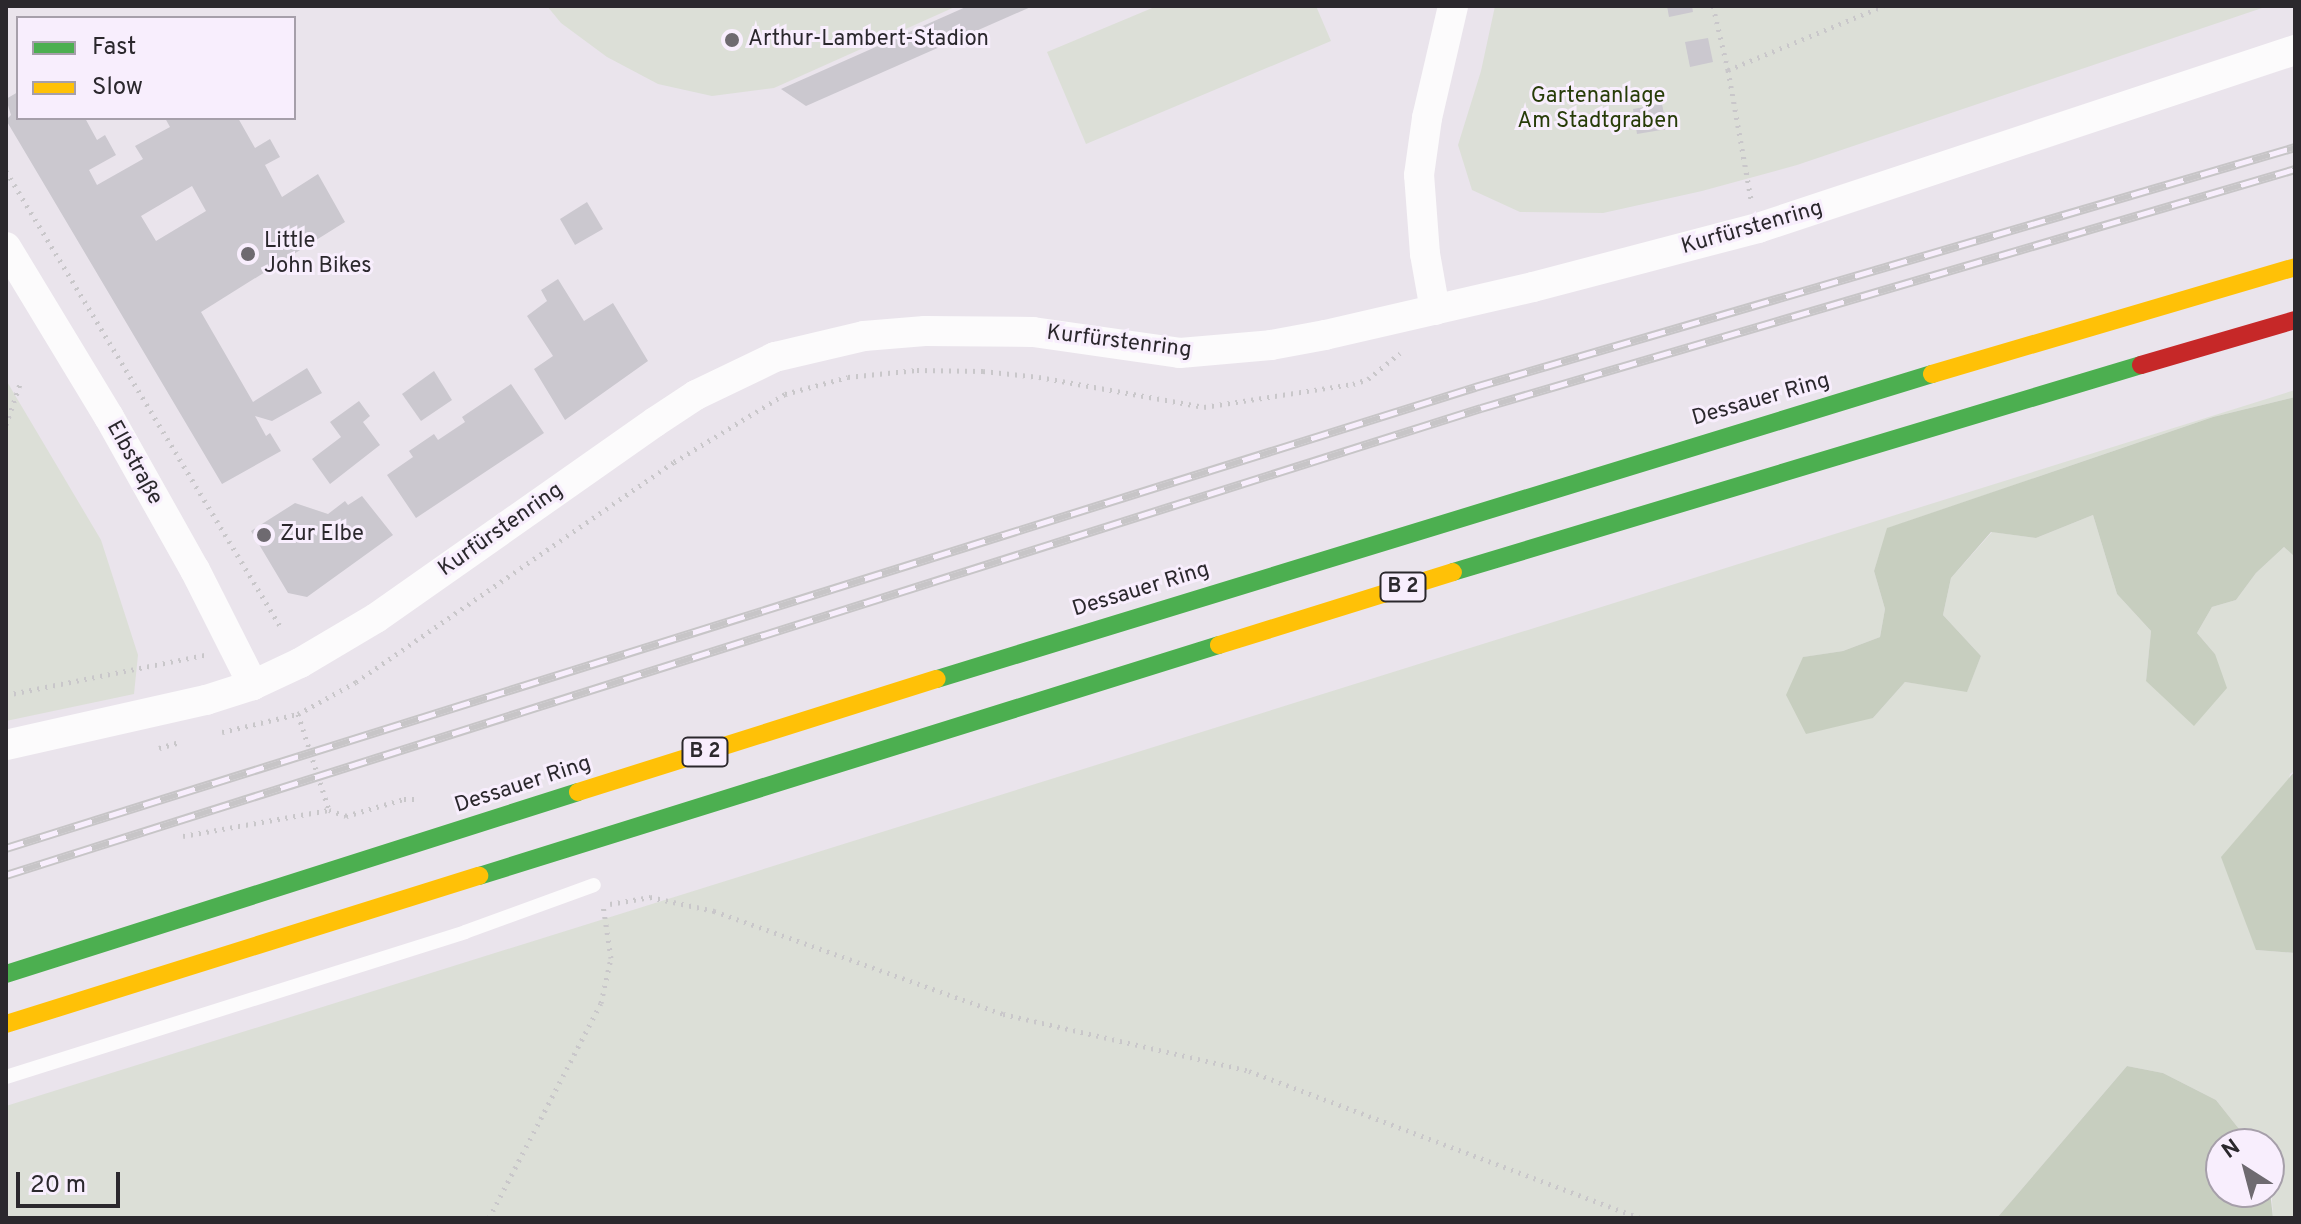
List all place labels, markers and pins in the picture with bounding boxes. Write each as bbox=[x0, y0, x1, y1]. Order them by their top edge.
place label: Arthur-Lambert-Stadion bbox=[748, 27, 989, 53]
marker: Arthur-Lambert-Stadion bbox=[723, 31, 741, 49]
place label: Little John Bikes bbox=[264, 228, 371, 280]
marker: Little John Bikes bbox=[239, 245, 257, 263]
place label: Zur Elbe bbox=[280, 522, 364, 548]
marker: Zur Elbe bbox=[255, 526, 273, 544]

